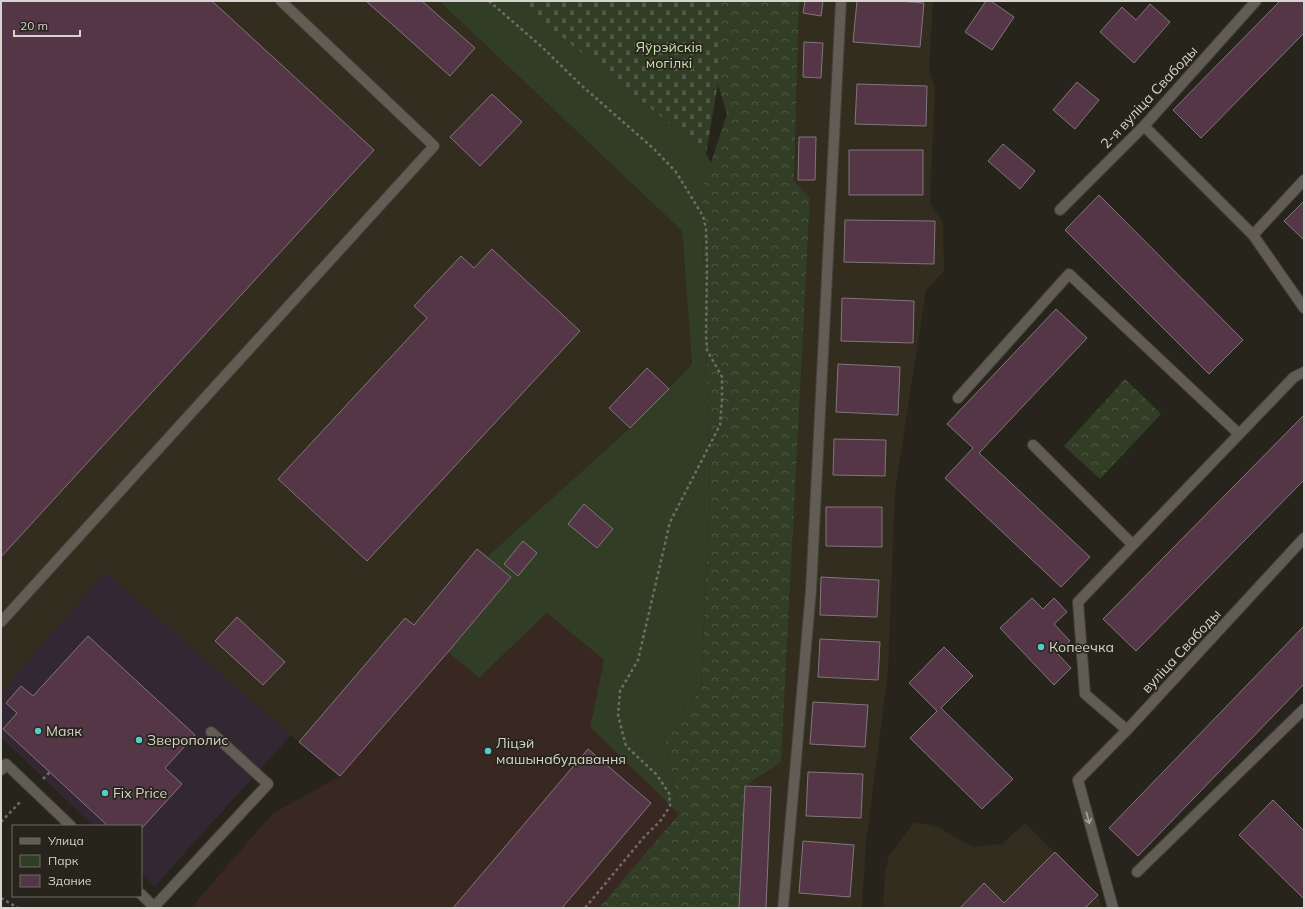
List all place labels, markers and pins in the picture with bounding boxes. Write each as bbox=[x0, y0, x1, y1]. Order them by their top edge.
place label: Копеечка bbox=[1049, 638, 1114, 656]
marker: Копеечка bbox=[1036, 642, 1046, 652]
place label: Маяк bbox=[46, 722, 82, 740]
marker: Маяк bbox=[33, 726, 43, 736]
place label: Зверополис bbox=[147, 731, 228, 749]
place label: Ліцэй машынабудавання bbox=[496, 734, 626, 768]
marker: Зверополис bbox=[134, 735, 144, 745]
marker: Ліцэй машынабудавання bbox=[483, 746, 493, 756]
place label: Fix Price bbox=[113, 784, 167, 802]
marker: Fix Price bbox=[100, 788, 110, 798]

